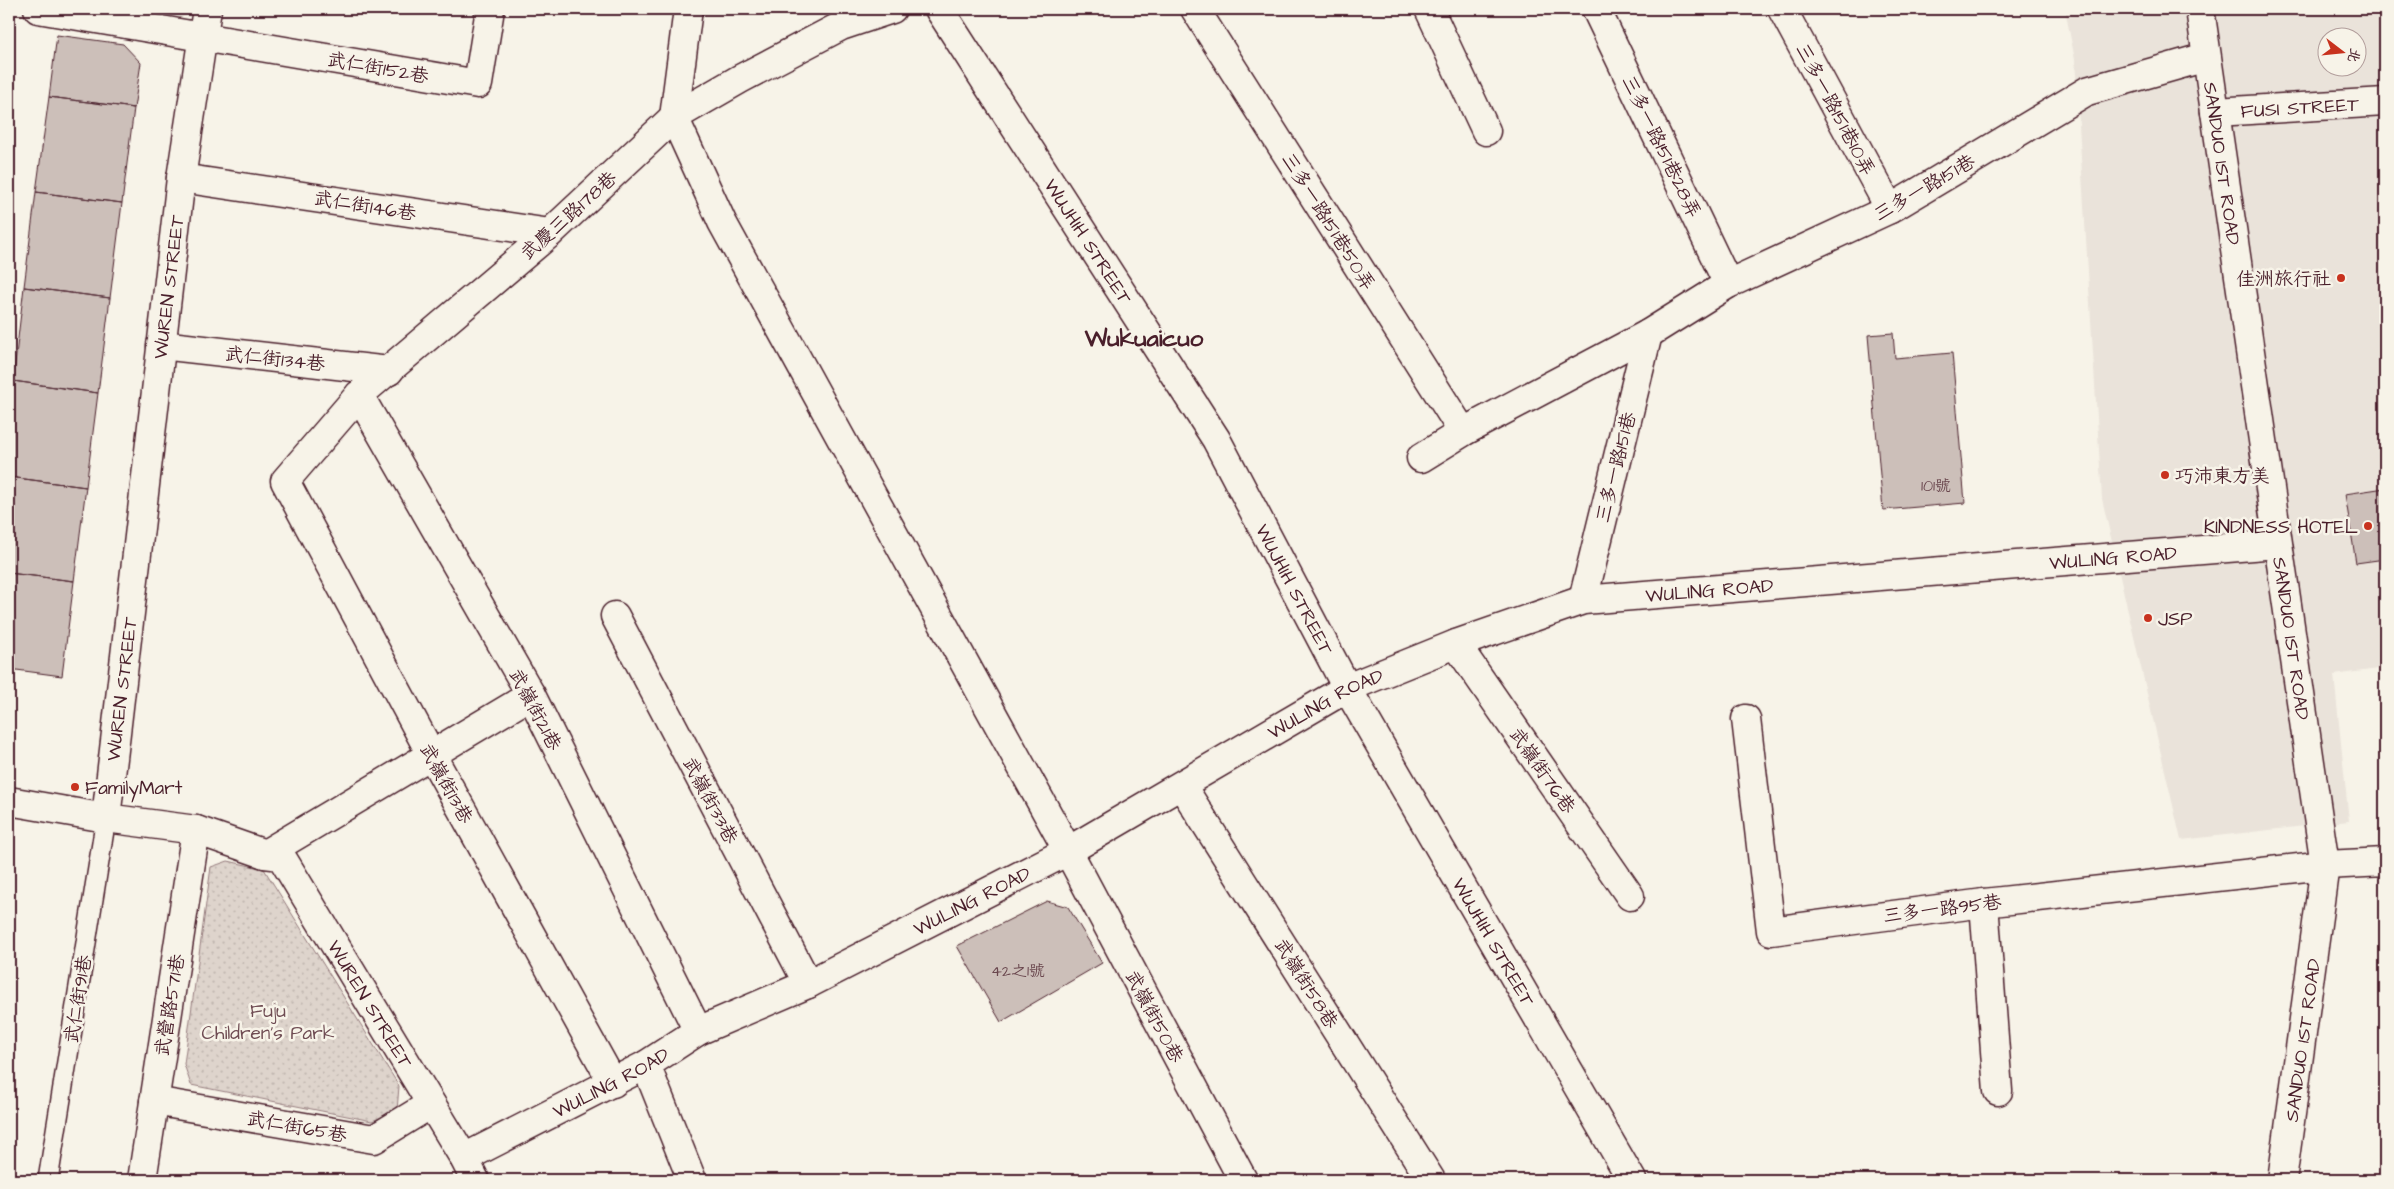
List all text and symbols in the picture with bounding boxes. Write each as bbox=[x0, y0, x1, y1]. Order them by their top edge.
north arrow bbox=[2316, 28, 2366, 78]
street label: 三多一路151巷10弄 bbox=[1788, 39, 1881, 181]
street label: 武仁街152巷 bbox=[325, 46, 431, 91]
text: 北 bbox=[2342, 46, 2365, 65]
street label: 三多一路151巷28弄 bbox=[1614, 71, 1707, 222]
street label: SANDUO 1ST ROAD bbox=[2196, 80, 2246, 247]
street label: FUSI STREET bbox=[2240, 92, 2360, 125]
street label: 三多一路151巷50弄 bbox=[1274, 148, 1381, 296]
street label: 三多一路151巷 bbox=[1869, 148, 1981, 228]
street label: 武慶三路178巷 bbox=[515, 165, 623, 267]
street label: WUJHIH STREET bbox=[1037, 174, 1138, 310]
street label: 武仁街146巷 bbox=[312, 185, 418, 228]
street label: WUREN STREET bbox=[147, 214, 192, 361]
place label: 佳洲旅行社 bbox=[2236, 266, 2331, 293]
marker: 佳洲旅行社 bbox=[2335, 272, 2347, 284]
district label: Wukuaicuo bbox=[1084, 322, 1204, 356]
street label: 武仁街134巷 bbox=[223, 341, 326, 378]
street label: 三多一路151巷 bbox=[1590, 409, 1643, 526]
place label: 巧沛東方美 bbox=[2175, 463, 2270, 490]
marker: 巧沛東方美 bbox=[2159, 469, 2171, 481]
house number: 101號 bbox=[1921, 475, 1951, 497]
place label: KINDNESS HOTEL bbox=[2204, 514, 2358, 541]
street label: WUJHIH STREET bbox=[1248, 520, 1339, 660]
marker: KINDNESS HOTEL bbox=[2362, 520, 2374, 532]
street label: WULING ROAD bbox=[2048, 540, 2178, 577]
street label: SANDUO 1ST ROAD bbox=[2265, 555, 2316, 722]
street label: WULING ROAD bbox=[1645, 573, 1774, 610]
place label: JSP bbox=[2158, 606, 2192, 633]
marker: JSP bbox=[2142, 612, 2154, 624]
street label: WUREN STREET bbox=[100, 616, 145, 763]
street label: WULING ROAD bbox=[1263, 663, 1388, 747]
street label: 武嶺街21巷 bbox=[502, 664, 568, 755]
street label: 武嶺街76巷 bbox=[1502, 722, 1581, 819]
street label: 武嶺街13巷 bbox=[413, 739, 479, 829]
street label: 武嶺街33巷 bbox=[675, 752, 744, 849]
place label: FamilyMart bbox=[85, 775, 183, 803]
marker: FamilyMart bbox=[69, 781, 81, 793]
street label: WULING ROAD bbox=[909, 860, 1036, 943]
street label: WUJHIH STREET bbox=[1445, 873, 1541, 1012]
street label: 三多一路95巷 bbox=[1881, 889, 2003, 930]
street label: 武嶺街58巷 bbox=[1267, 933, 1344, 1034]
street label: WUREN STREET bbox=[320, 936, 418, 1074]
street label: 武營路571巷 bbox=[149, 952, 192, 1058]
street label: 武仁街91巷 bbox=[58, 953, 99, 1045]
street label: SANDUO 1ST ROAD bbox=[2279, 957, 2328, 1124]
house number: 42之1號 bbox=[991, 960, 1045, 982]
street label: 武嶺街50巷 bbox=[1118, 966, 1189, 1068]
park label: Fuju Children's Park bbox=[202, 998, 335, 1047]
street label: WULING ROAD bbox=[548, 1041, 675, 1125]
street label: 武仁街65巷 bbox=[244, 1105, 349, 1150]

